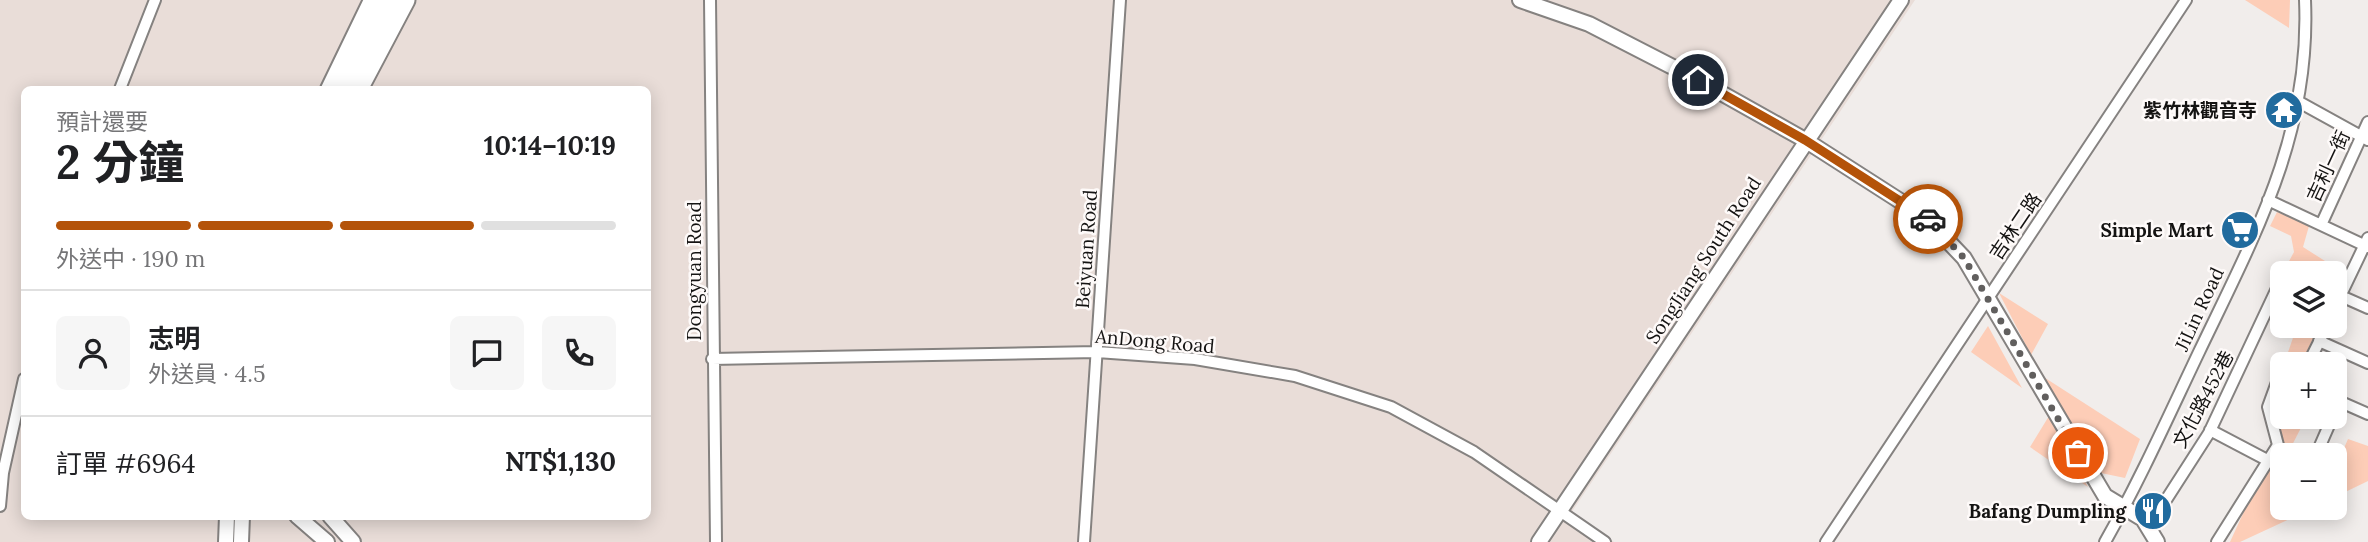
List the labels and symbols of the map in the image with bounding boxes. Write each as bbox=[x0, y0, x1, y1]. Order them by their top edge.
pin bbox=[1668, 50, 1728, 110]
temple icon: 紫竹林觀音寺 bbox=[2263, 89, 2305, 131]
place label: 紫竹林觀音寺 bbox=[2143, 98, 2257, 122]
street label: 吉利一街 bbox=[2301, 126, 2355, 206]
street label: SongJiang South Road bbox=[1640, 172, 1766, 348]
courier bbox=[1893, 184, 1963, 254]
street label: 吉林二路 bbox=[1984, 188, 2046, 264]
street label: Beiyuan Road bbox=[1070, 189, 1102, 309]
street label: Dongyuan Road bbox=[682, 201, 706, 341]
supermarket icon: Simple Mart bbox=[2219, 209, 2261, 251]
place label: Simple Mart bbox=[2100, 218, 2214, 242]
street label: JiLin Road bbox=[2169, 263, 2229, 355]
street label: AnDong Road bbox=[1093, 324, 1216, 358]
street label: 文化路452巷 bbox=[2167, 346, 2239, 452]
pin bbox=[2048, 423, 2108, 483]
restaurant icon: Bafang Dumpling bbox=[2132, 490, 2174, 532]
place label: Bafang Dumpling bbox=[1969, 499, 2127, 523]

